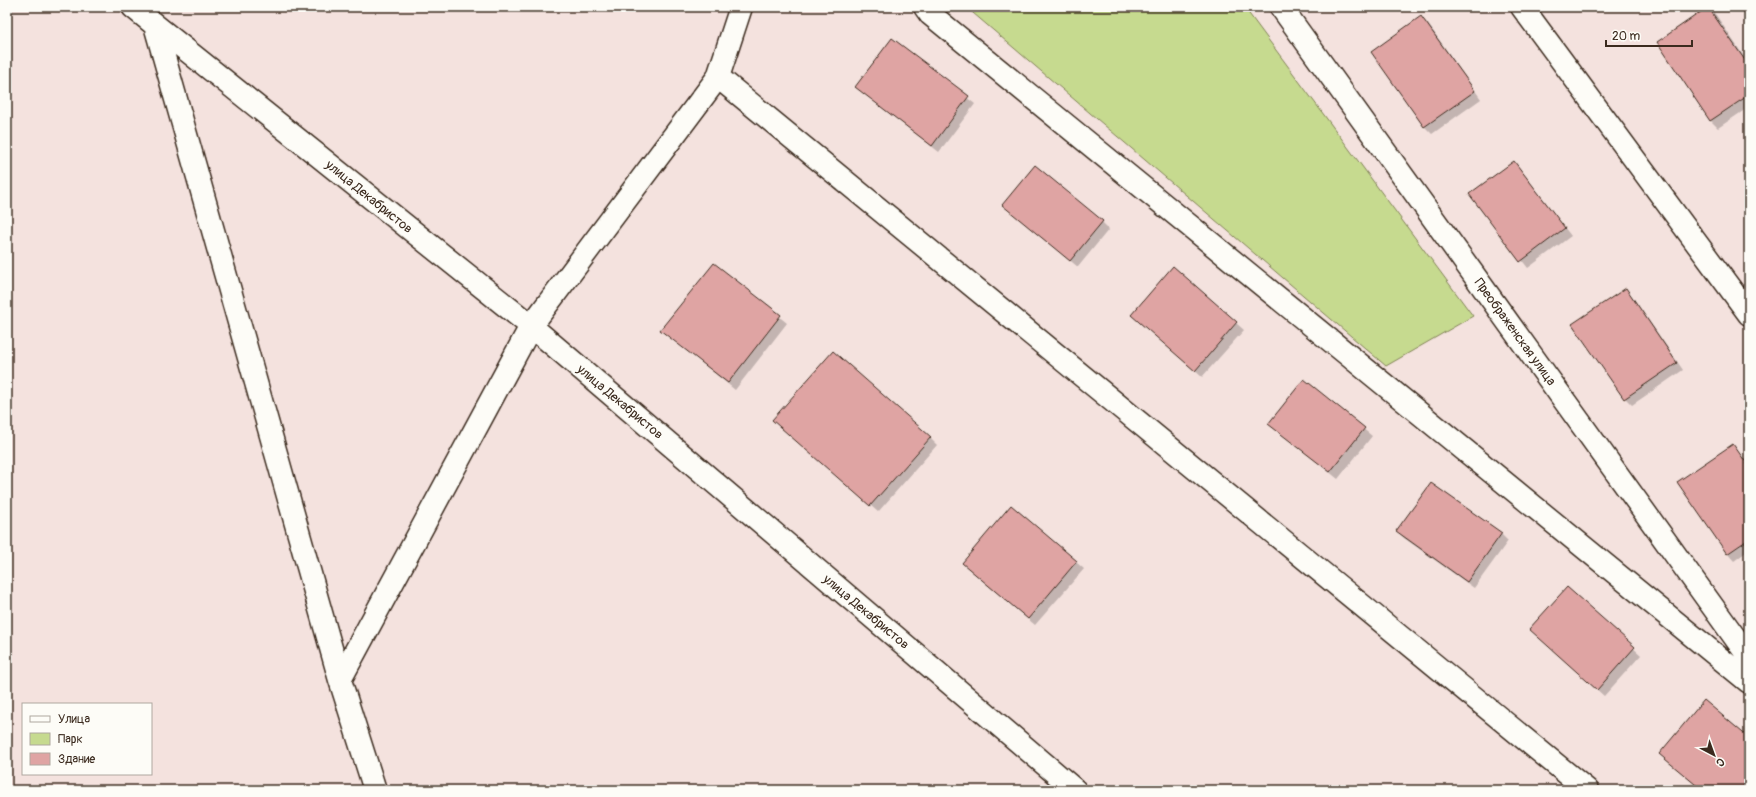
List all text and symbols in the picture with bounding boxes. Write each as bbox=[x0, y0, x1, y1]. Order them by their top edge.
scale bar bbox=[1606, 22, 1692, 48]
text: 20 m bbox=[1612, 29, 1641, 44]
street label: улица Декабристов bbox=[321, 156, 416, 237]
street label: Преображенская улица bbox=[1471, 275, 1559, 389]
street label: улица Декабристов bbox=[573, 361, 666, 443]
street label: улица Декабристов bbox=[819, 571, 912, 653]
legend bbox=[22, 703, 152, 775]
text: Улица bbox=[58, 712, 90, 727]
text: Парк bbox=[58, 732, 83, 747]
north arrow bbox=[1694, 735, 1734, 775]
text: Здание bbox=[58, 752, 95, 767]
text: С bbox=[1713, 755, 1727, 769]

